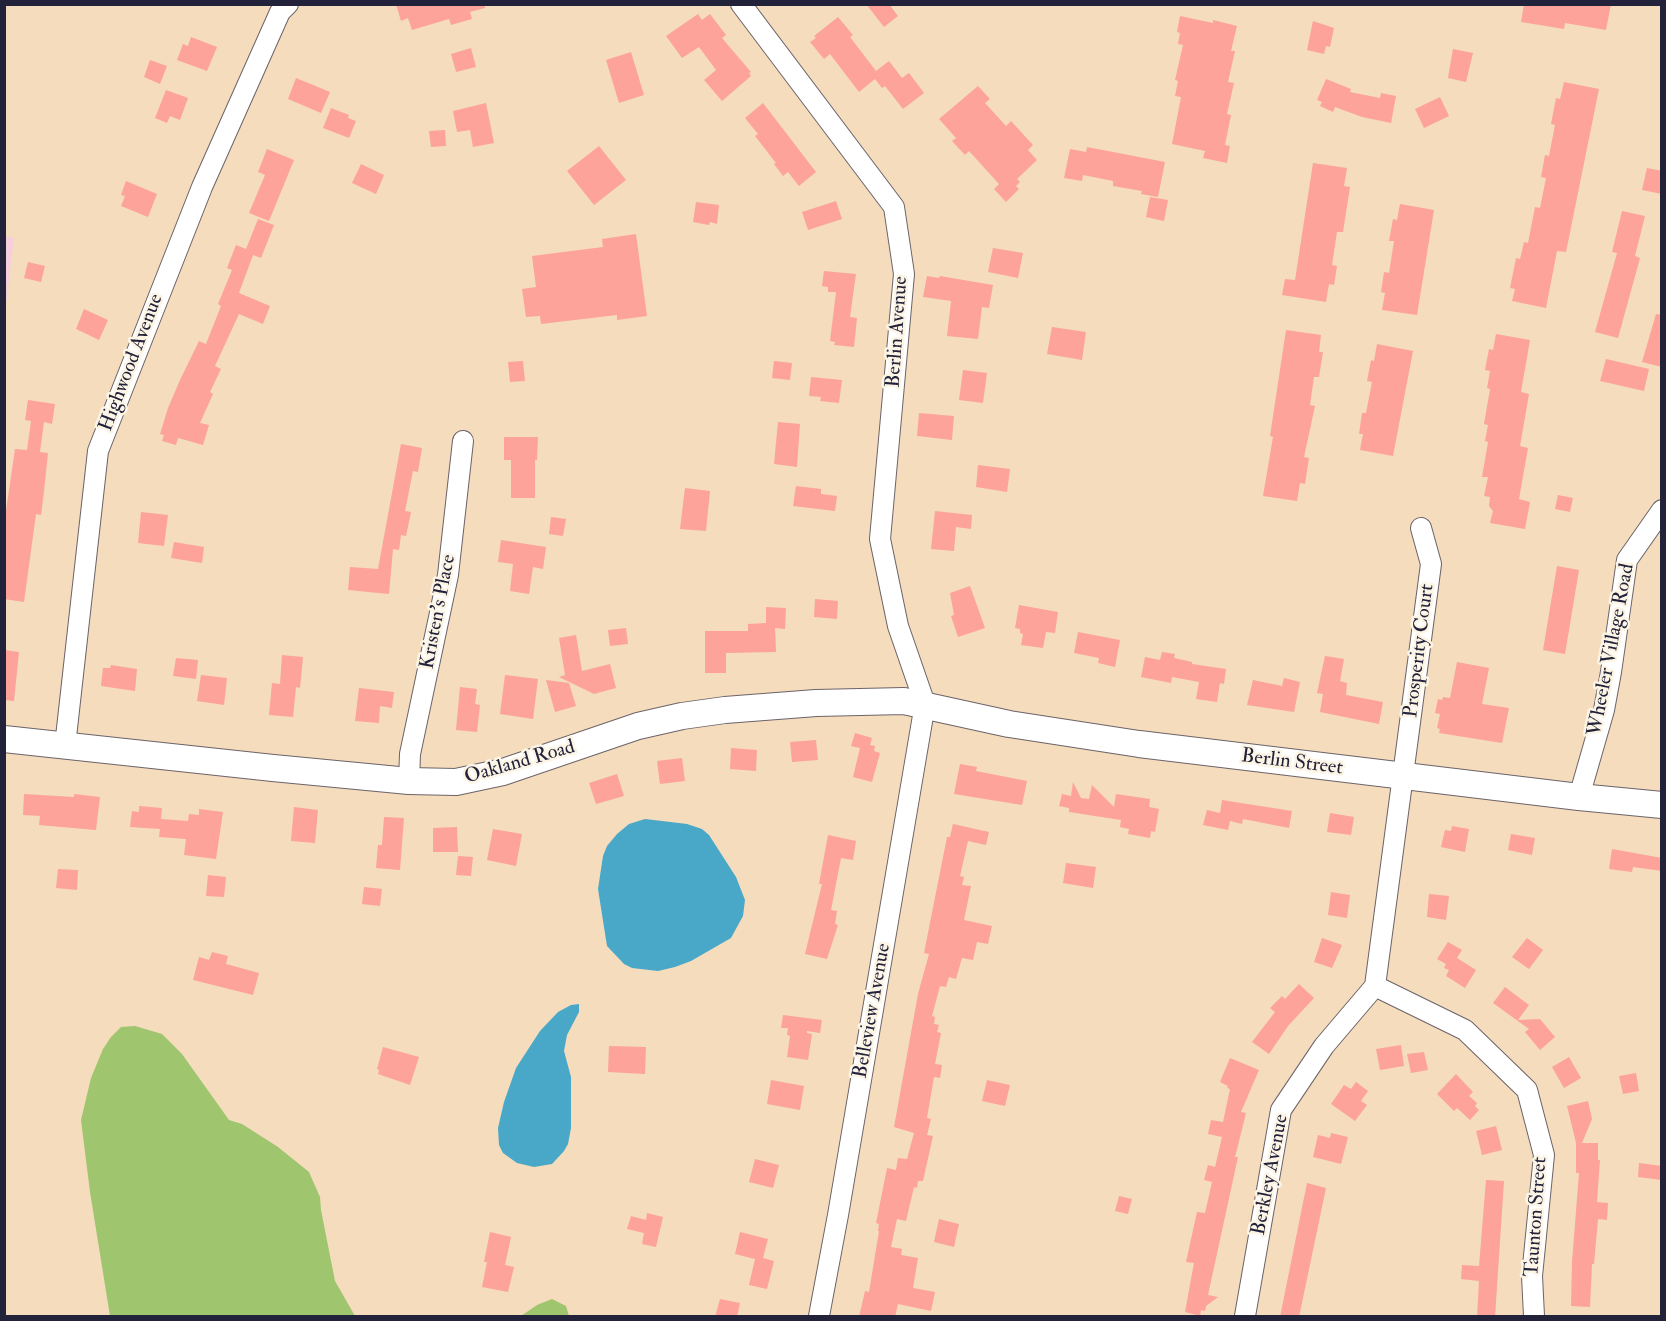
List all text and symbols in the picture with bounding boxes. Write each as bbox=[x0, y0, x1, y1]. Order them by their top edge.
street label: Berlin Avenue bbox=[882, 275, 914, 389]
street label: Highwood Avenue bbox=[95, 291, 169, 435]
street label: Kristen's Place bbox=[416, 553, 462, 671]
street label: Wheeler Village Road bbox=[1584, 562, 1640, 738]
street label: Prosperity Court bbox=[1400, 583, 1440, 719]
street label: Oakland Road bbox=[462, 736, 578, 790]
street label: Berlin Street bbox=[1240, 745, 1344, 781]
street label: Belleview Avenue bbox=[849, 942, 897, 1080]
street label: Berkley Avenue bbox=[1248, 1112, 1294, 1238]
street label: Taunton Street bbox=[1521, 1156, 1553, 1278]

